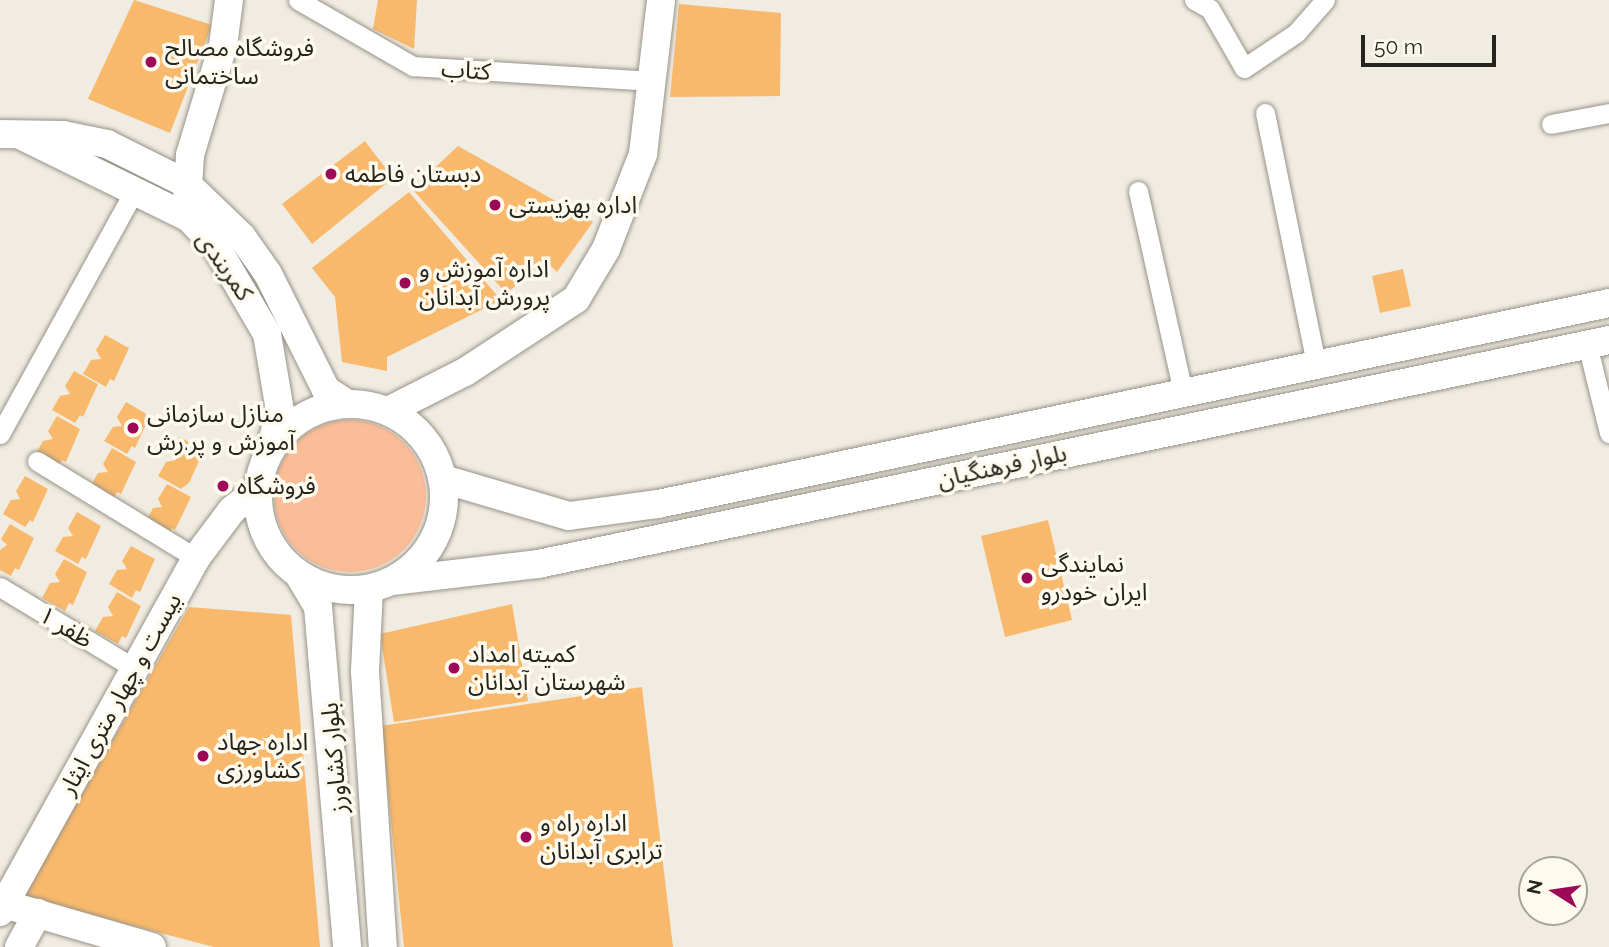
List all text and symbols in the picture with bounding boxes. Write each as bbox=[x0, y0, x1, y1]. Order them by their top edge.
scale bar bbox=[1364, 21, 1499, 65]
place label: فروشگاه مصالح ساختمانی bbox=[165, 34, 314, 90]
text: 50 m bbox=[1374, 34, 1423, 59]
marker: فروشگاه مصالح ساختمانی bbox=[143, 54, 159, 70]
street label: کتاب bbox=[440, 54, 492, 86]
place label: دبستان فاطمه bbox=[345, 160, 481, 188]
marker: دبستان فاطمه bbox=[323, 166, 339, 182]
place label: اداره بهزیستی bbox=[509, 191, 637, 219]
marker: اداره بهزیستی bbox=[487, 197, 503, 213]
street label: کمربندی bbox=[191, 226, 259, 306]
place label: اداره آموزش و پرورش آبدانان bbox=[419, 255, 550, 311]
marker: اداره آموزش و پرورش آبدانان bbox=[397, 275, 413, 291]
place label: منازل سازمانی آموزش و پر.رش bbox=[147, 400, 295, 456]
marker: منازل سازمانی آموزش و پر.رش bbox=[125, 420, 141, 436]
street label: بلوار فرهنگیان bbox=[935, 438, 1069, 494]
place label: فروشگاه bbox=[237, 472, 316, 500]
marker: فروشگاه bbox=[215, 478, 231, 494]
place label: نمایندگی ایران خودرو bbox=[1041, 550, 1148, 606]
marker: نمایندگی ایران خودرو bbox=[1019, 570, 1035, 586]
street label: بیست و چهار متری ایثار bbox=[53, 588, 187, 800]
street label: ظفر ۱ bbox=[34, 600, 98, 654]
place label: کمیته امداد شهرستان آبدانان bbox=[468, 640, 626, 696]
marker: کمیته امداد شهرستان آبدانان bbox=[446, 660, 462, 676]
street label: بلوار کشاورز bbox=[315, 701, 353, 815]
place label: اداره جهاد کشاورزی bbox=[217, 728, 308, 784]
marker: اداره جهاد کشاورزی bbox=[195, 748, 211, 764]
place label: اداره راه و ترابری آبدانان bbox=[540, 809, 663, 865]
marker: اداره راه و ترابری آبدانان bbox=[518, 829, 534, 845]
north arrow bbox=[1518, 856, 1588, 926]
text: N bbox=[1522, 878, 1547, 896]

